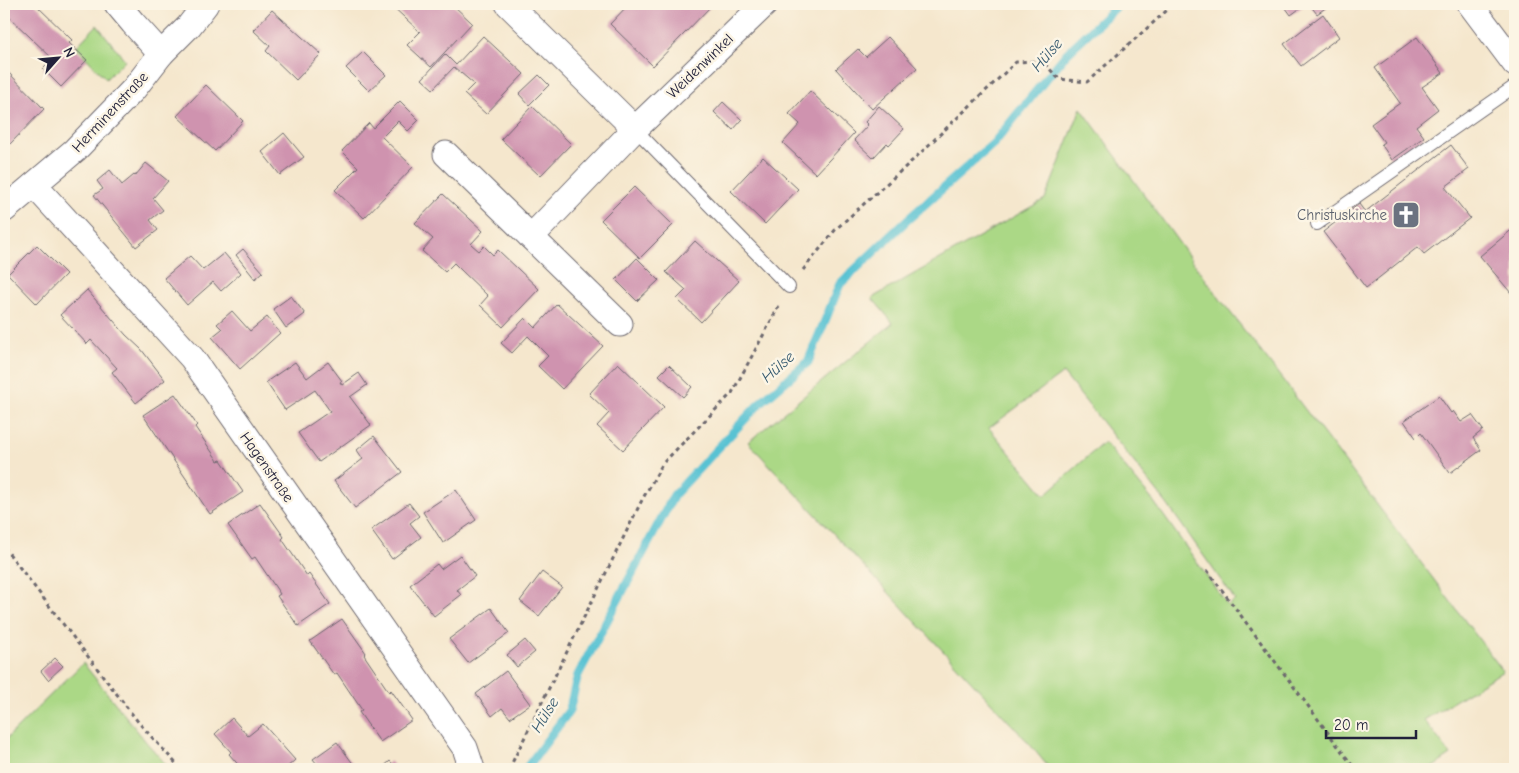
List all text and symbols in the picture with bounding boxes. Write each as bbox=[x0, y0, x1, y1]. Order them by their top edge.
street label: Weidenwinkel bbox=[663, 30, 737, 102]
north arrow bbox=[32, 32, 82, 82]
water label: Hülse bbox=[1028, 35, 1066, 75]
text: N bbox=[59, 44, 79, 60]
street label: Herminenstraße bbox=[68, 68, 152, 156]
church icon: Christuskirche bbox=[1391, 200, 1421, 230]
place label: Christuskirche bbox=[1297, 206, 1387, 224]
water label: Hülse bbox=[758, 348, 798, 386]
street label: Hagenstraße bbox=[236, 428, 298, 506]
water label: Hülse bbox=[527, 694, 563, 736]
scale bar bbox=[1326, 708, 1416, 740]
text: 20 m bbox=[1334, 716, 1368, 734]

